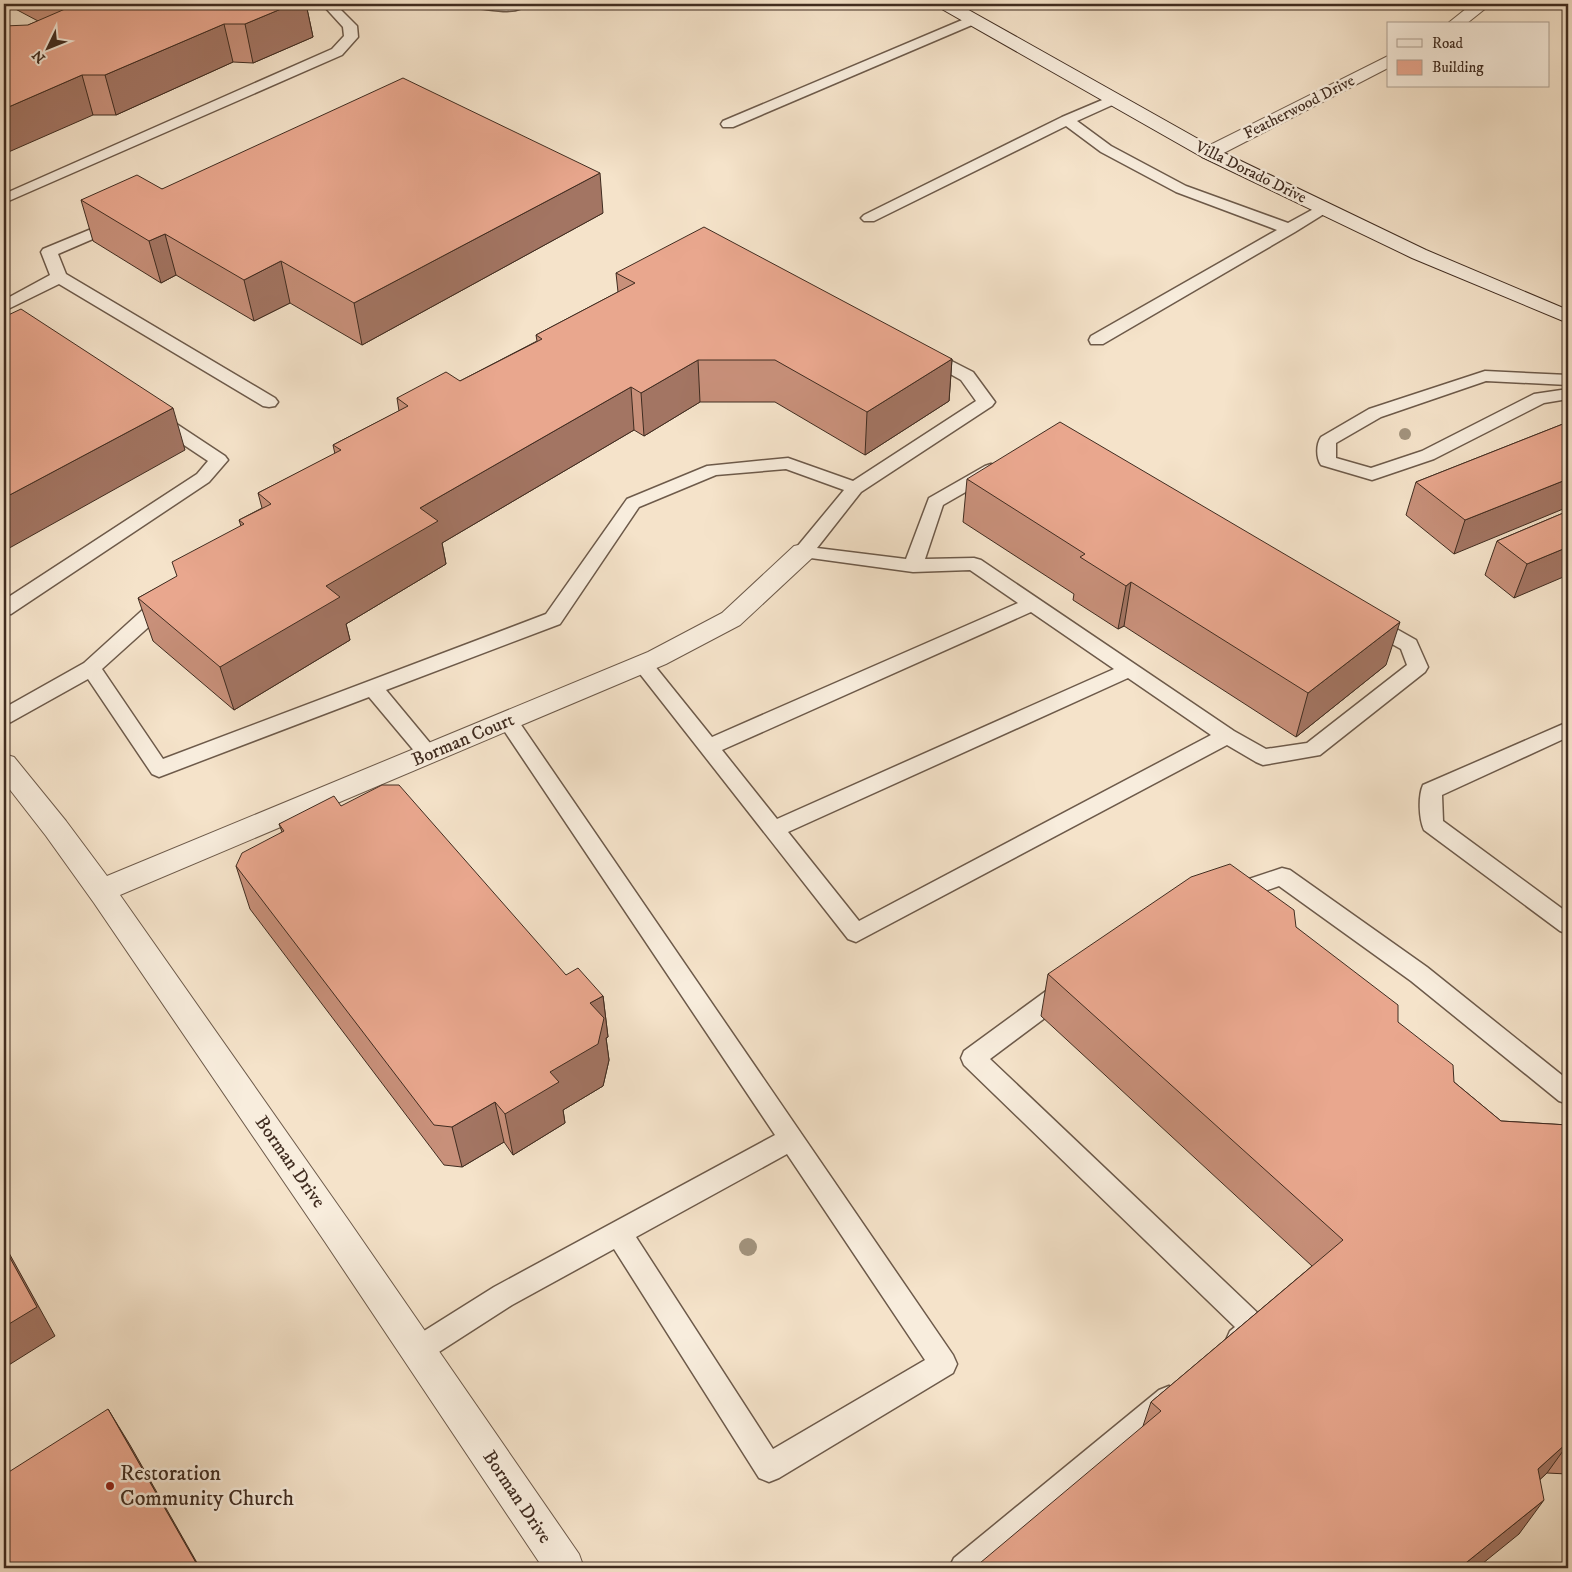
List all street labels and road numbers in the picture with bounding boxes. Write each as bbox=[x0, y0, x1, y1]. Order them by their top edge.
street label: Featherwood Drive bbox=[1240, 70, 1358, 144]
street label: Villa Dorado Drive bbox=[1191, 136, 1310, 208]
street label: Borman Court bbox=[408, 708, 518, 772]
street label: Borman Drive bbox=[250, 1112, 330, 1212]
street label: Borman Drive bbox=[478, 1446, 557, 1548]

